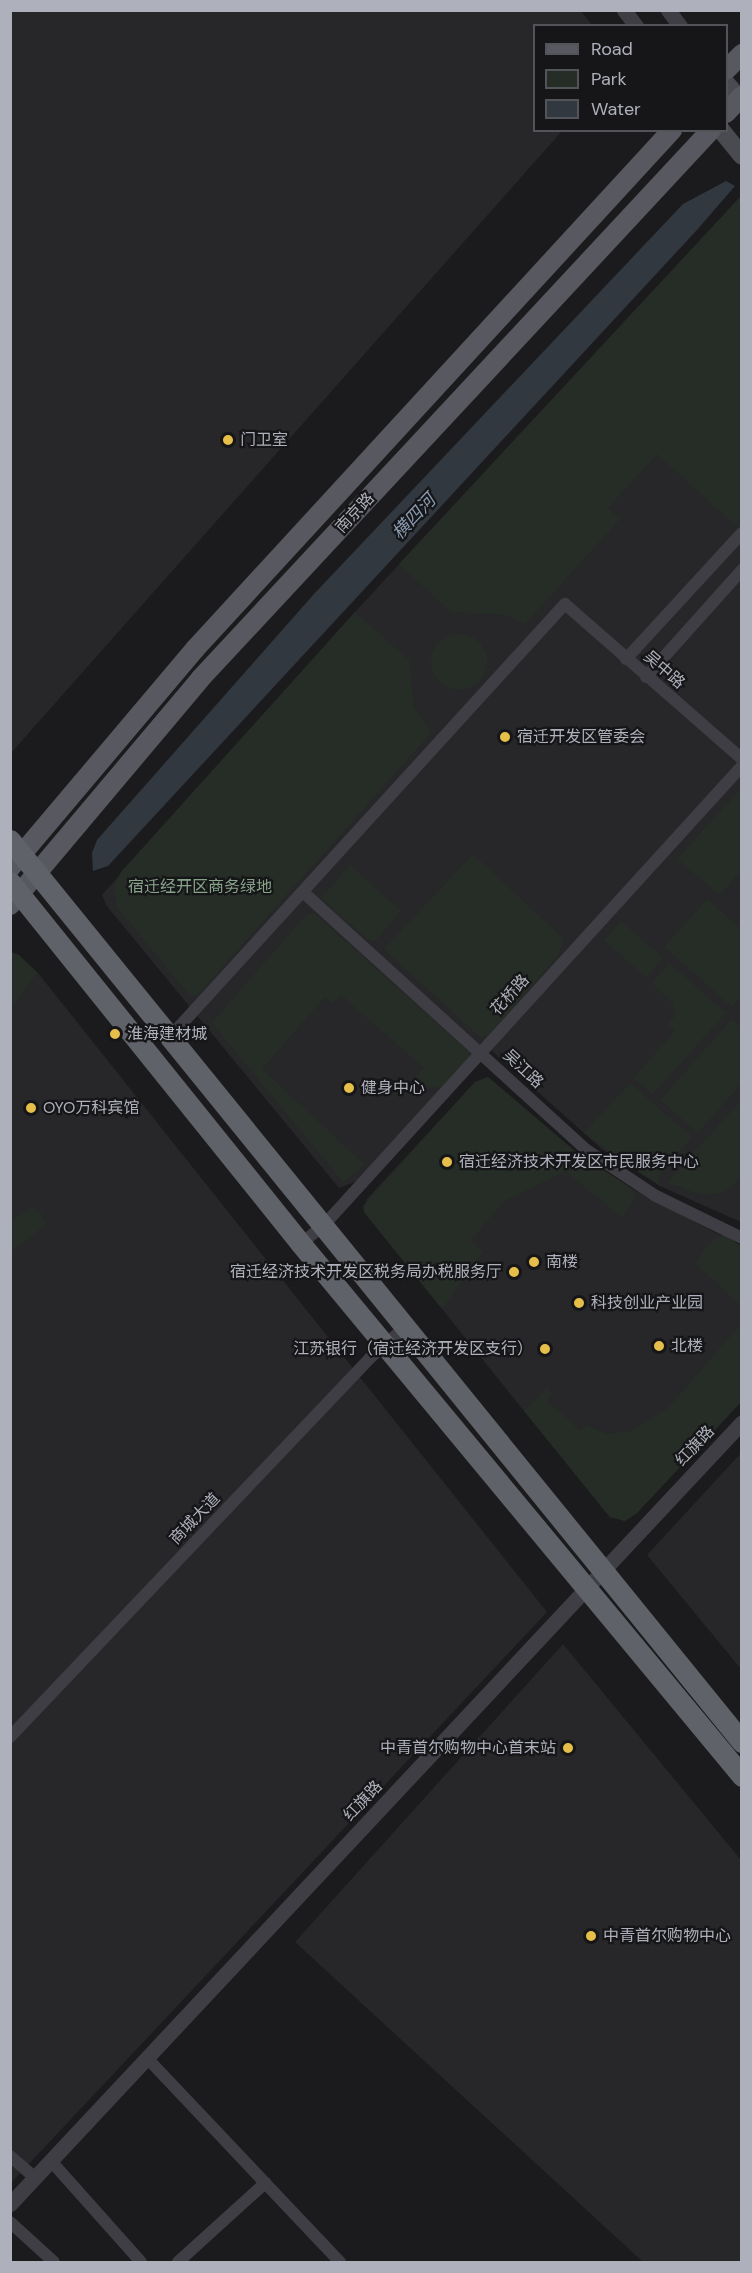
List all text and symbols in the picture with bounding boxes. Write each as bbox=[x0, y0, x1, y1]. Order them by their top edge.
legend bbox=[533, 24, 728, 132]
text: Road bbox=[591, 37, 633, 61]
text: Park bbox=[591, 67, 627, 91]
text: Water bbox=[591, 97, 641, 121]
place label: 门卫室 bbox=[240, 430, 288, 450]
marker: 门卫室 bbox=[221, 433, 235, 447]
street label: 南京路 bbox=[332, 489, 378, 537]
water label: 横四河 bbox=[388, 490, 440, 544]
street label: 吴中路 bbox=[640, 647, 688, 693]
place label: 宿迁开发区管委会 bbox=[517, 727, 645, 747]
marker: 宿迁开发区管委会 bbox=[498, 730, 512, 744]
park label: 宿迁经开区商务绿地 bbox=[128, 877, 272, 897]
street label: 花桥路 bbox=[487, 971, 533, 1019]
place label: 淮海建材城 bbox=[127, 1024, 207, 1044]
marker: 淮海建材城 bbox=[108, 1027, 122, 1041]
street label: 吴江路 bbox=[499, 1046, 547, 1092]
place label: 健身中心 bbox=[361, 1078, 425, 1098]
marker: 健身中心 bbox=[342, 1081, 356, 1095]
place label: OYO万科宾馆 bbox=[43, 1098, 139, 1118]
marker: OYO万科宾馆 bbox=[24, 1101, 38, 1115]
place label: 宿迁经济技术开发区市民服务中心 bbox=[459, 1152, 699, 1172]
marker: 宿迁经济技术开发区市民服务中心 bbox=[440, 1155, 454, 1169]
place label: 南楼 bbox=[546, 1252, 578, 1272]
marker: 南楼 bbox=[527, 1255, 541, 1269]
place label: 宿迁经济技术开发区税务局办税服务厅 bbox=[230, 1262, 502, 1282]
marker: 宿迁经济技术开发区税务局办税服务厅 bbox=[507, 1265, 521, 1279]
place label: 科技创业产业园 bbox=[591, 1293, 703, 1313]
marker: 科技创业产业园 bbox=[572, 1296, 586, 1310]
place label: 北楼 bbox=[671, 1336, 703, 1356]
place label: 江苏银行（宿迁经济开发区支行） bbox=[293, 1339, 533, 1359]
marker: 北楼 bbox=[652, 1339, 666, 1353]
marker: 江苏银行（宿迁经济开发区支行） bbox=[538, 1342, 552, 1356]
street label: 红旗路 bbox=[672, 1422, 718, 1470]
street label: 商城大道 bbox=[166, 1489, 224, 1549]
place label: 中青首尔购物中心首末站 bbox=[380, 1738, 556, 1758]
marker: 中青首尔购物中心首末站 bbox=[561, 1741, 575, 1755]
street label: 红旗路 bbox=[340, 1777, 386, 1825]
place label: 中青首尔购物中心 bbox=[603, 1926, 731, 1946]
marker: 中青首尔购物中心 bbox=[584, 1929, 598, 1943]

